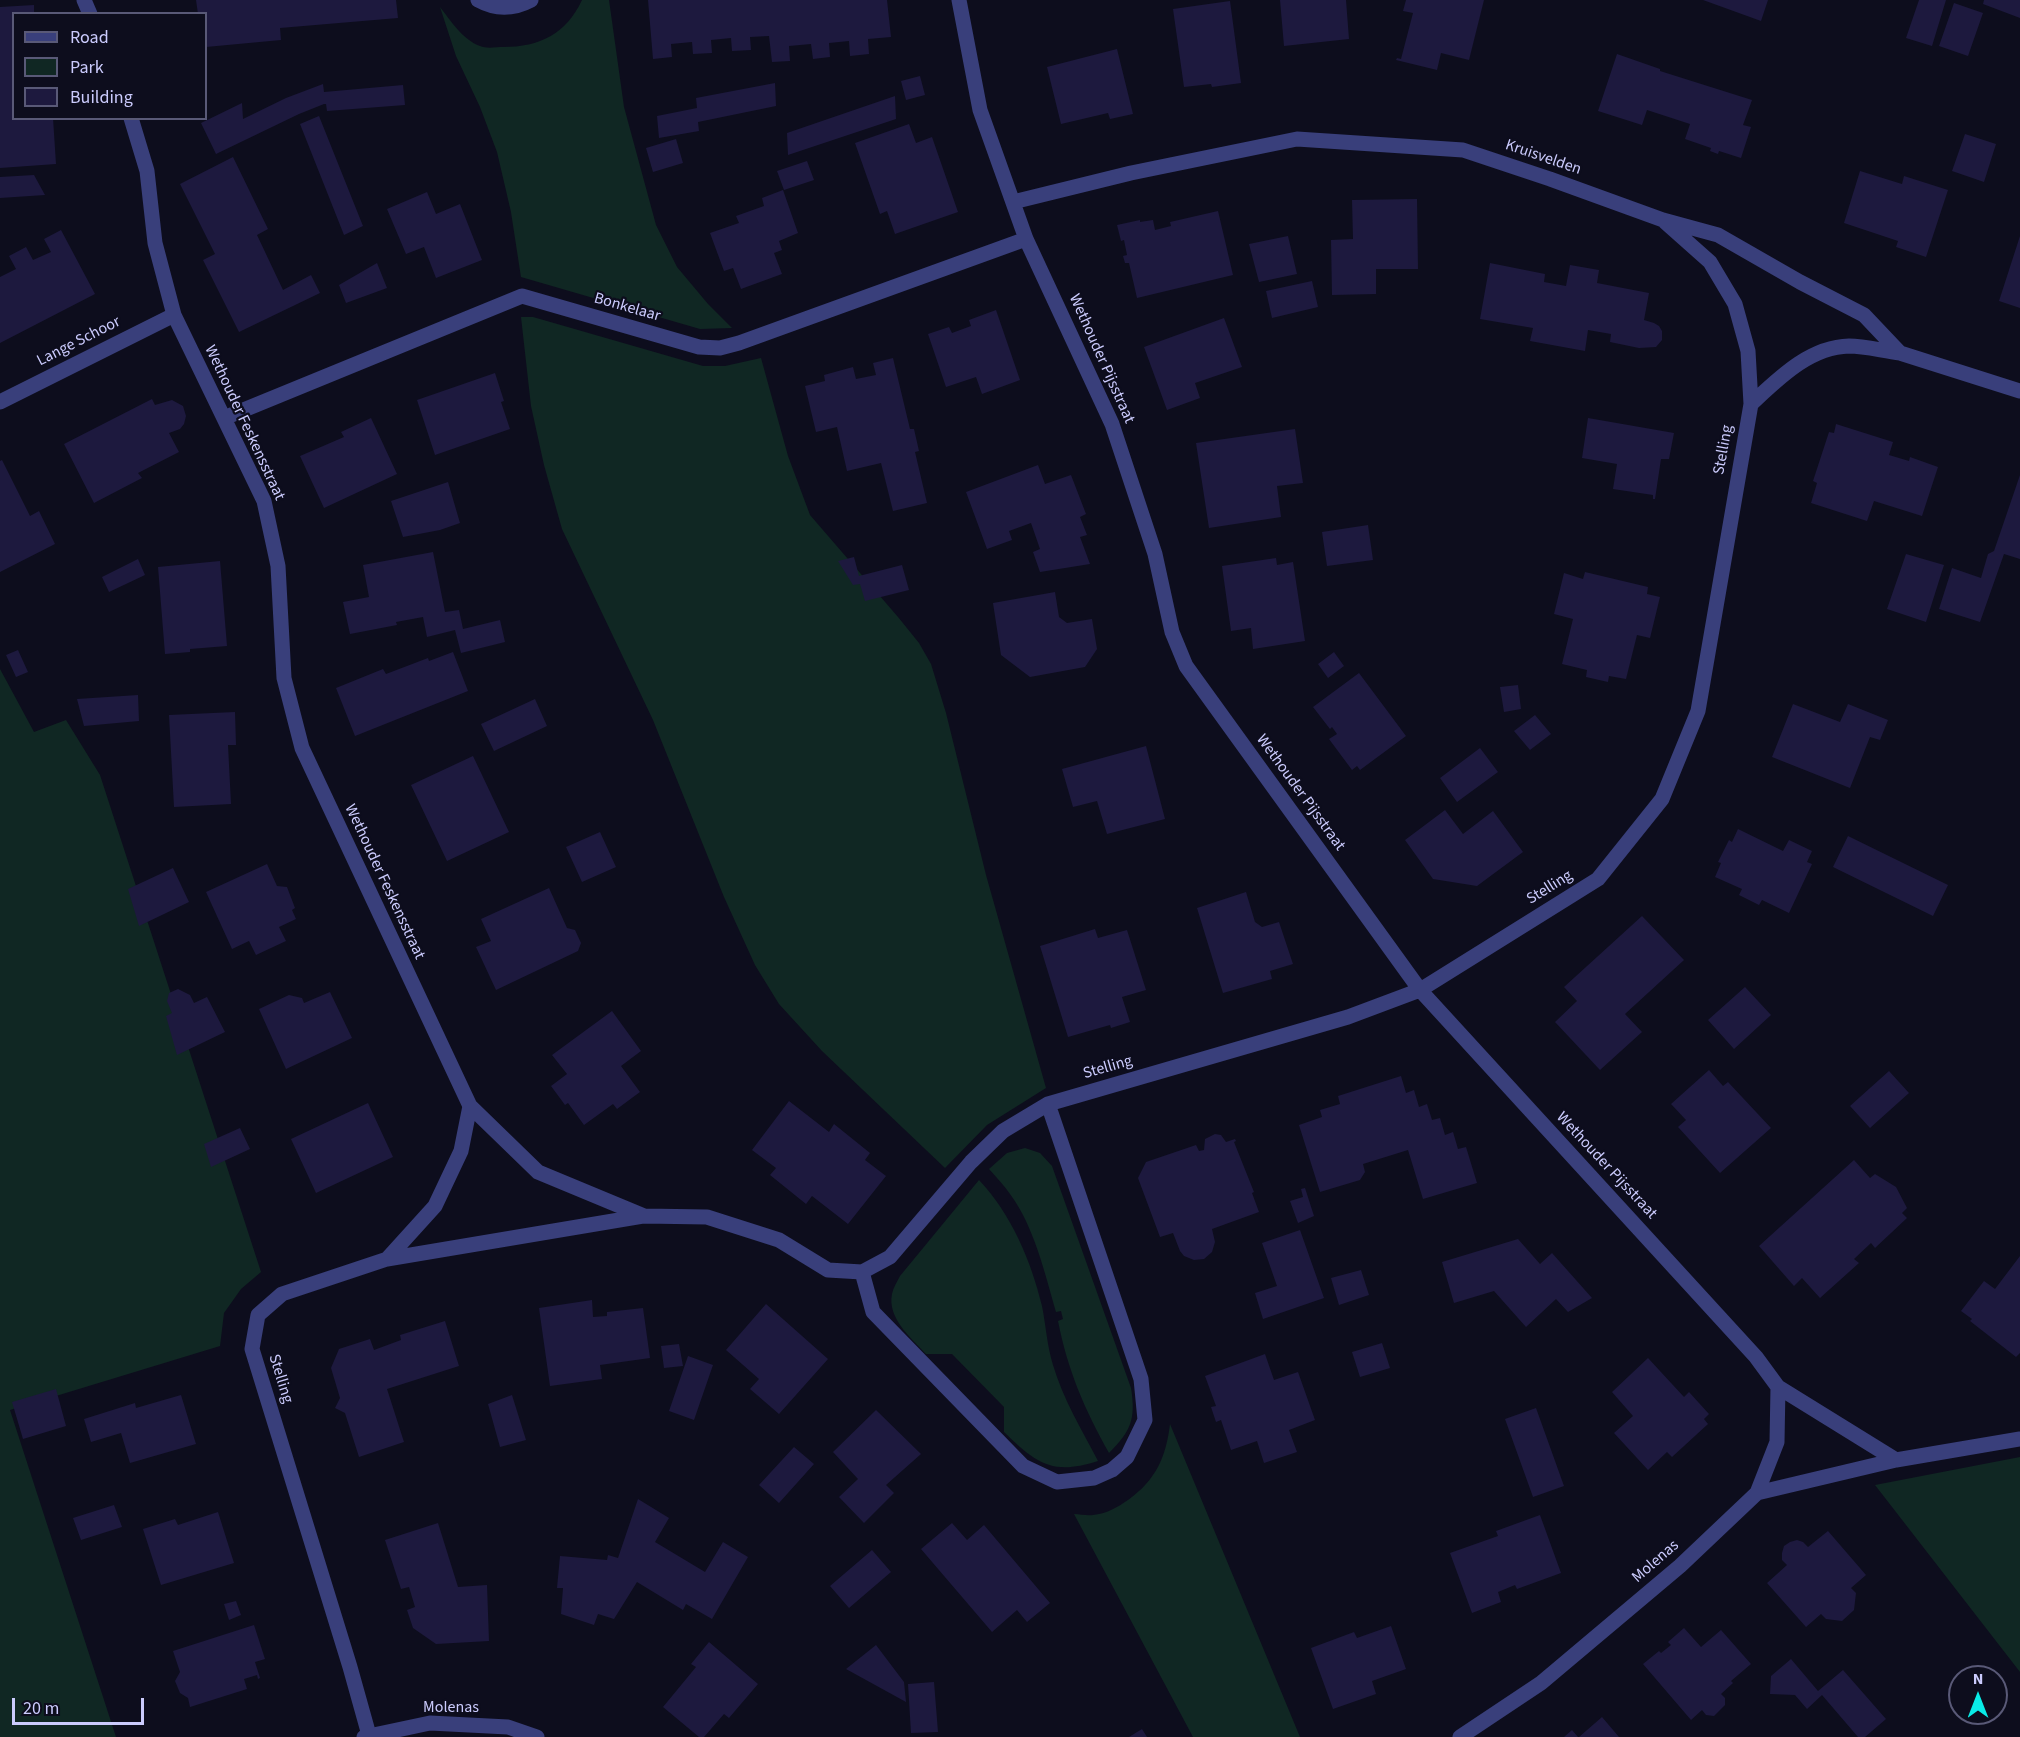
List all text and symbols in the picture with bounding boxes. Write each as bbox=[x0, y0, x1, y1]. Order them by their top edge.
legend bbox=[12, 12, 207, 120]
text: Road bbox=[70, 25, 109, 50]
text: Park bbox=[70, 55, 104, 80]
text: Building bbox=[70, 85, 133, 110]
street label: Kruisvelden bbox=[1502, 136, 1584, 180]
street label: Bonkelaar bbox=[592, 289, 662, 327]
street label: Wethouder Pijsstraat bbox=[1064, 291, 1138, 427]
street label: Lange Schoor bbox=[34, 313, 124, 371]
street label: Wethouder Feskensstraat bbox=[200, 342, 288, 504]
street label: Stelling bbox=[1710, 424, 1738, 476]
street label: Wethouder Pijsstraat bbox=[1251, 731, 1349, 855]
street label: Wethouder Feskensstraat bbox=[340, 801, 428, 963]
street label: Stelling bbox=[1524, 867, 1576, 909]
street label: Stelling bbox=[1081, 1052, 1135, 1084]
street label: Wethouder Pijsstraat bbox=[1551, 1109, 1661, 1223]
street label: Stelling bbox=[263, 1352, 297, 1406]
street label: Molenas bbox=[1629, 1536, 1683, 1588]
north arrow bbox=[1948, 1665, 2008, 1725]
text: N bbox=[1973, 1668, 1983, 1690]
scale bar bbox=[15, 1686, 147, 1724]
text: 20 m bbox=[23, 1696, 59, 1721]
street label: Molenas bbox=[423, 1698, 479, 1718]

